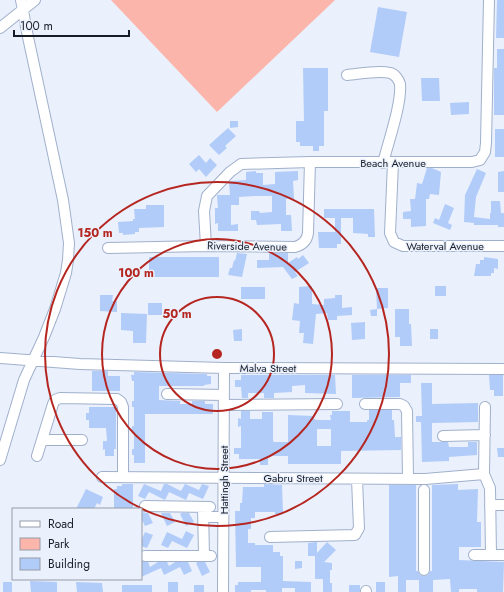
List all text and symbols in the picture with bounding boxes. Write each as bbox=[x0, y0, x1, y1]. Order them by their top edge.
scale bar bbox=[14, 12, 129, 38]
text: 100 m bbox=[20, 17, 53, 35]
street label: Beach Avenue bbox=[360, 155, 426, 171]
text: 150 m bbox=[77, 224, 113, 242]
street label: Riverside Avenue bbox=[207, 237, 287, 255]
street label: Waterval Avenue bbox=[406, 238, 484, 254]
text: 100 m bbox=[118, 264, 154, 282]
text: 50 m bbox=[162, 305, 192, 323]
centre of rings bbox=[210, 347, 224, 361]
street label: Malva Street bbox=[240, 360, 297, 376]
street label: Hattingh Street bbox=[216, 445, 232, 514]
street label: Gabru Street bbox=[263, 470, 323, 486]
legend bbox=[12, 508, 142, 580]
text: Road bbox=[48, 515, 74, 533]
text: Park bbox=[48, 535, 70, 553]
text: Building bbox=[48, 555, 90, 573]

